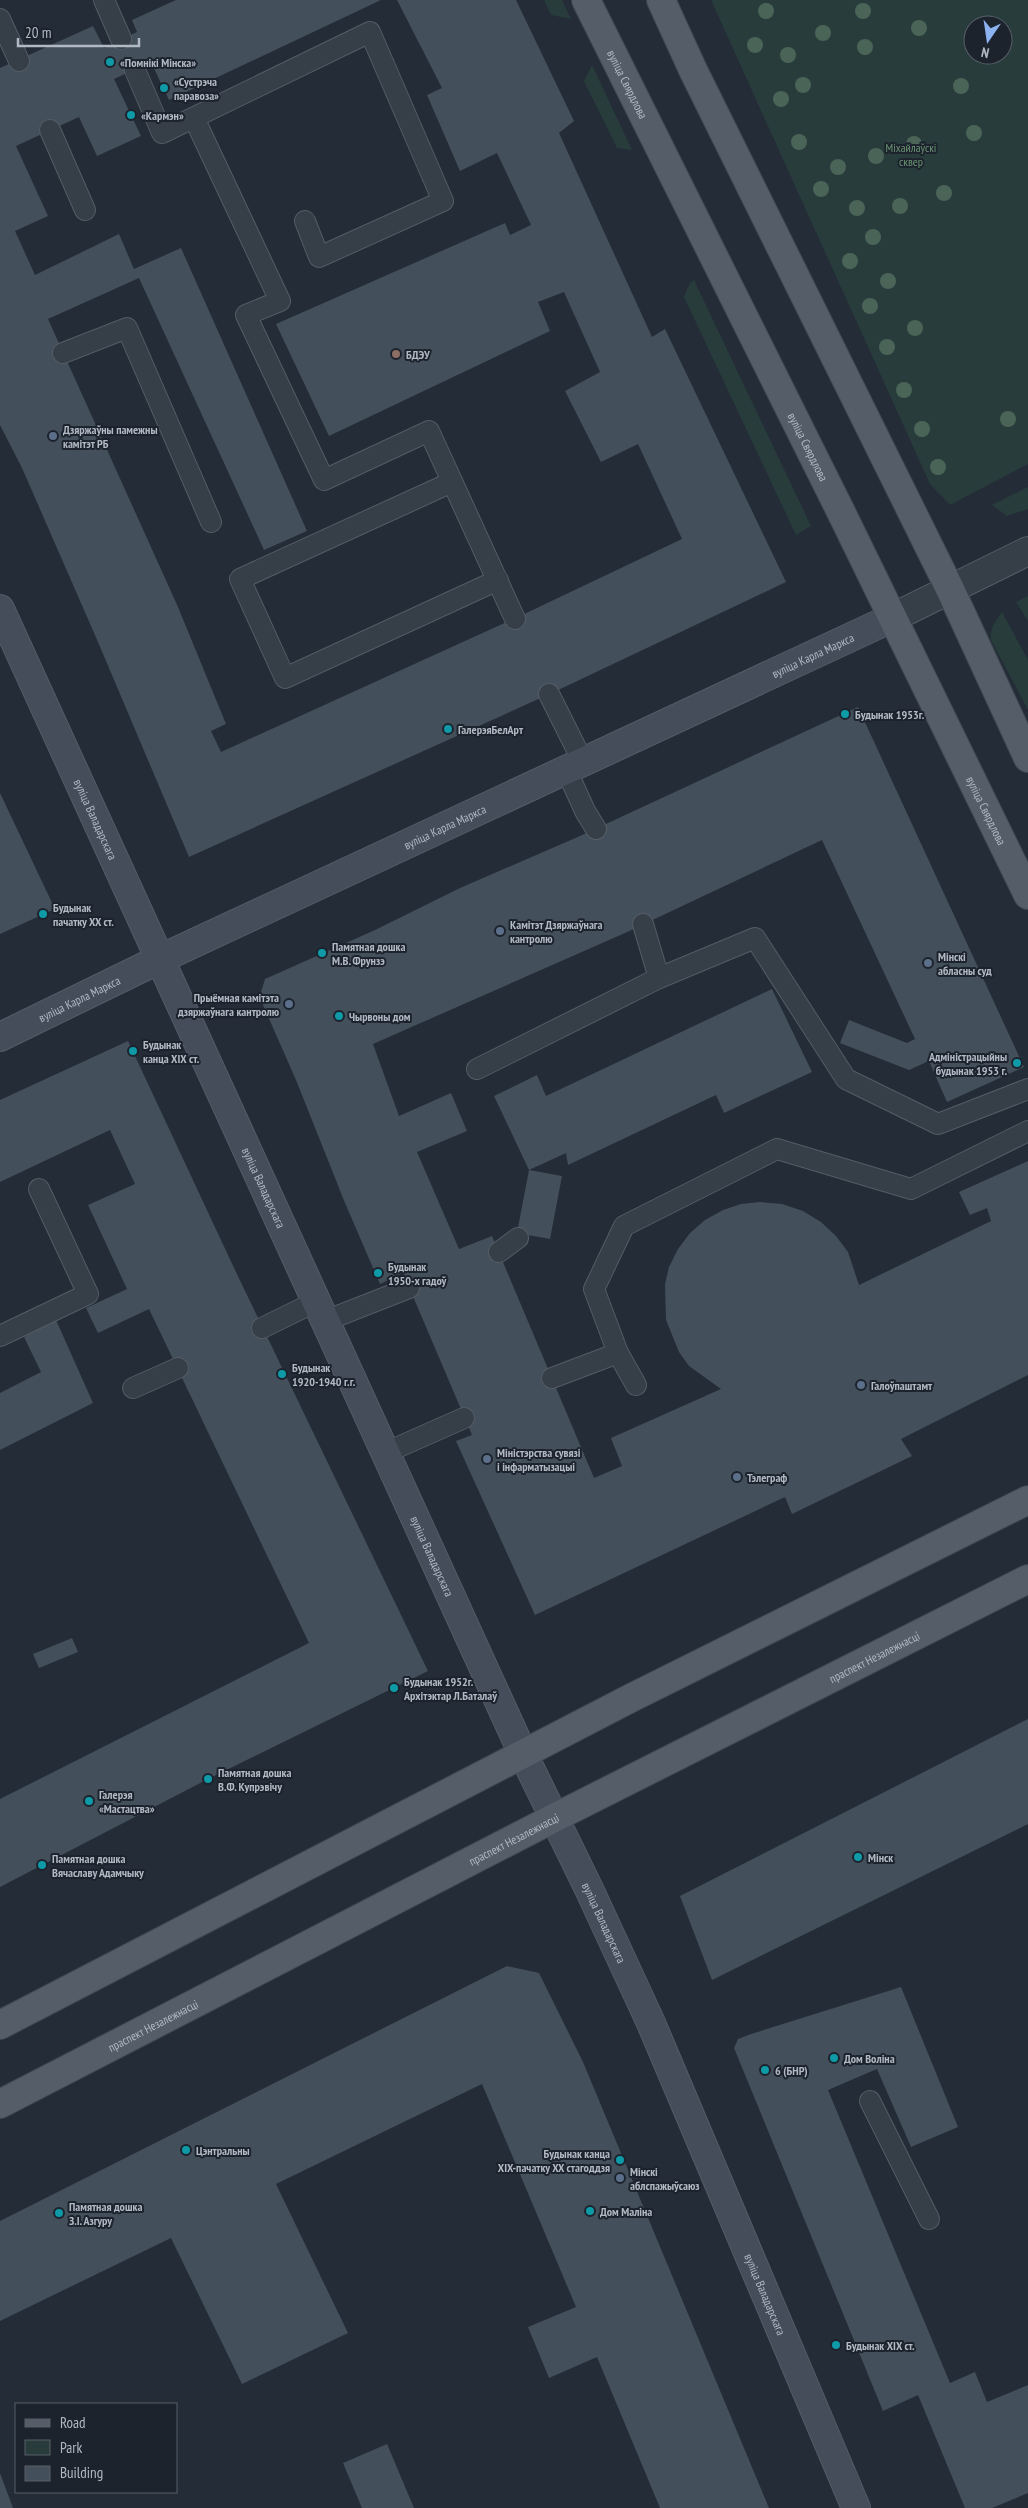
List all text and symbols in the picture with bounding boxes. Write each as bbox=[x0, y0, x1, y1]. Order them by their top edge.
scale bar bbox=[18, 15, 139, 47]
north arrow bbox=[963, 15, 1013, 65]
text: 20 m bbox=[25, 23, 51, 42]
text: N bbox=[979, 43, 991, 62]
street label: вуліца Свярдлова bbox=[605, 47, 651, 121]
place label: «Помнікі Мінска» bbox=[120, 55, 196, 70]
marker: «Помнікі Мінска» bbox=[104, 56, 116, 68]
place label: «Сустрэча паравоза» bbox=[174, 74, 219, 103]
marker: «Сустрэча паравоза» bbox=[158, 82, 170, 94]
place label: «Кармэн» bbox=[141, 108, 184, 123]
marker: «Кармэн» bbox=[125, 109, 137, 121]
park label: Міхайлаўскі сквер bbox=[886, 140, 936, 169]
place label: БДЭУ bbox=[406, 347, 430, 362]
marker: БДЭУ bbox=[390, 348, 402, 360]
street label: вуліца Свярдлова bbox=[785, 410, 832, 484]
place label: Дзяржаўны памежны камітэт РБ bbox=[63, 422, 158, 451]
marker: Дзяржаўны памежны камітэт РБ bbox=[47, 430, 59, 442]
street label: вуліца Карла Маркса bbox=[769, 629, 856, 681]
place label: Будынак 1953г. bbox=[855, 707, 925, 722]
marker: Будынак 1953г. bbox=[839, 708, 851, 720]
place label: ГалерэяБелАрт bbox=[458, 722, 524, 737]
marker: ГалерэяБелАрт bbox=[442, 723, 454, 735]
street label: вуліца Свярдлова bbox=[964, 773, 1010, 847]
street label: вуліца Валадарскага bbox=[71, 776, 121, 862]
street label: вуліца Карла Маркса bbox=[401, 801, 488, 852]
place label: Будынак пачатку XX ст. bbox=[53, 900, 114, 929]
marker: Будынак пачатку XX ст. bbox=[37, 908, 49, 920]
place label: Камітэт Дзяржаўнага кантролю bbox=[510, 917, 603, 946]
marker: Камітэт Дзяржаўнага кантролю bbox=[494, 925, 506, 937]
place label: Памятная дошка М.В. Фрунзэ bbox=[332, 939, 405, 968]
marker: Памятная дошка М.В. Фрунзэ bbox=[316, 947, 328, 959]
place label: Мінскі абласны суд bbox=[938, 949, 992, 978]
marker: Мінскі абласны суд bbox=[922, 957, 934, 969]
street label: вуліца Карла Маркса bbox=[36, 972, 123, 1025]
place label: Прыёмная камітэта дзяржаўнага кантролю bbox=[177, 990, 280, 1019]
marker: Прыёмная камітэта дзяржаўнага кантролю bbox=[283, 998, 295, 1010]
place label: Чырвоны дом bbox=[349, 1009, 411, 1024]
marker: Чырвоны дом bbox=[333, 1010, 345, 1022]
place label: Будынак канца ХІХ ст. bbox=[143, 1037, 200, 1066]
marker: Будынак канца ХІХ ст. bbox=[127, 1045, 139, 1057]
place label: Адміністрацыйны будынак 1953 г. bbox=[928, 1049, 1007, 1078]
marker: Адміністрацыйны будынак 1953 г. bbox=[1011, 1057, 1023, 1069]
street label: вуліца Валадарскага bbox=[239, 1145, 289, 1230]
place label: Будынак 1950-х гадоў bbox=[388, 1259, 447, 1288]
marker: Будынак 1950-х гадоў bbox=[372, 1267, 384, 1279]
place label: Будынак 1920-1940 г.г. bbox=[292, 1360, 356, 1389]
marker: Будынак 1920-1940 г.г. bbox=[276, 1368, 288, 1380]
place label: Галоўпаштамт bbox=[871, 1378, 933, 1393]
marker: Галоўпаштамт bbox=[855, 1379, 867, 1391]
place label: Міністэрства сувязі і інфарматызацыі bbox=[497, 1445, 581, 1474]
marker: Міністэрства сувязі і інфарматызацыі bbox=[481, 1453, 493, 1465]
place label: Тэлеграф bbox=[747, 1470, 787, 1485]
marker: Тэлеграф bbox=[731, 1471, 743, 1483]
street label: вуліца Валадарскага bbox=[408, 1513, 457, 1599]
street label: праспект Незалежнасці bbox=[826, 1628, 922, 1686]
place label: Будынак 1952г. Архітэктар Л.Баталаў bbox=[403, 1674, 497, 1703]
marker: Будынак 1952г. Архітэктар Л.Баталаў bbox=[388, 1682, 400, 1694]
place label: Памятная дошка В.Ф. Купрэвічу bbox=[218, 1765, 291, 1794]
marker: Памятная дошка В.Ф. Купрэвічу bbox=[202, 1773, 214, 1785]
place label: Галерэя «Мастацтва» bbox=[99, 1787, 155, 1816]
marker: Галерэя «Мастацтва» bbox=[83, 1795, 95, 1807]
street label: праспект Незалежнасці bbox=[466, 1809, 561, 1868]
place label: Мінск bbox=[868, 1850, 893, 1865]
place label: Памятная дошка Вячаславу Адамчыку bbox=[52, 1851, 144, 1880]
marker: Мінск bbox=[852, 1851, 864, 1863]
marker: Памятная дошка Вячаславу Адамчыку bbox=[36, 1859, 48, 1871]
street label: вуліца Валадарскага bbox=[579, 1880, 630, 1965]
street label: праспект Незалежнасці bbox=[105, 1996, 200, 2055]
place label: Дом Воліна bbox=[844, 2051, 895, 2066]
marker: Дом Воліна bbox=[828, 2052, 840, 2064]
place label: 6 (БНР) bbox=[775, 2063, 808, 2078]
marker: 6 (БНР) bbox=[759, 2064, 771, 2076]
place label: Цэнтральны bbox=[196, 2143, 250, 2158]
marker: Цэнтральны bbox=[180, 2144, 192, 2156]
place label: Будынак канца XIX-пачатку XX стагоддзя bbox=[498, 2146, 610, 2175]
marker: Будынак канца XIX-пачатку XX стагоддзя bbox=[614, 2154, 626, 2166]
place label: Мінскі аблспажыўсаюз bbox=[630, 2164, 699, 2193]
marker: Мінскі аблспажыўсаюз bbox=[614, 2172, 626, 2184]
place label: Памятная дошка З.І. Азгуру bbox=[69, 2199, 142, 2228]
place label: Дом Маліна bbox=[600, 2204, 652, 2219]
marker: Дом Маліна bbox=[584, 2205, 596, 2217]
marker: Памятная дошка З.І. Азгуру bbox=[53, 2207, 65, 2219]
street label: вуліца Валадарскага bbox=[742, 2251, 789, 2337]
place label: Будынак XIX ст. bbox=[846, 2338, 915, 2353]
marker: Будынак XIX ст. bbox=[830, 2339, 842, 2351]
legend bbox=[15, 2403, 178, 2493]
text: Road bbox=[60, 2413, 86, 2432]
text: Park bbox=[60, 2438, 82, 2457]
text: Building bbox=[60, 2463, 103, 2482]

